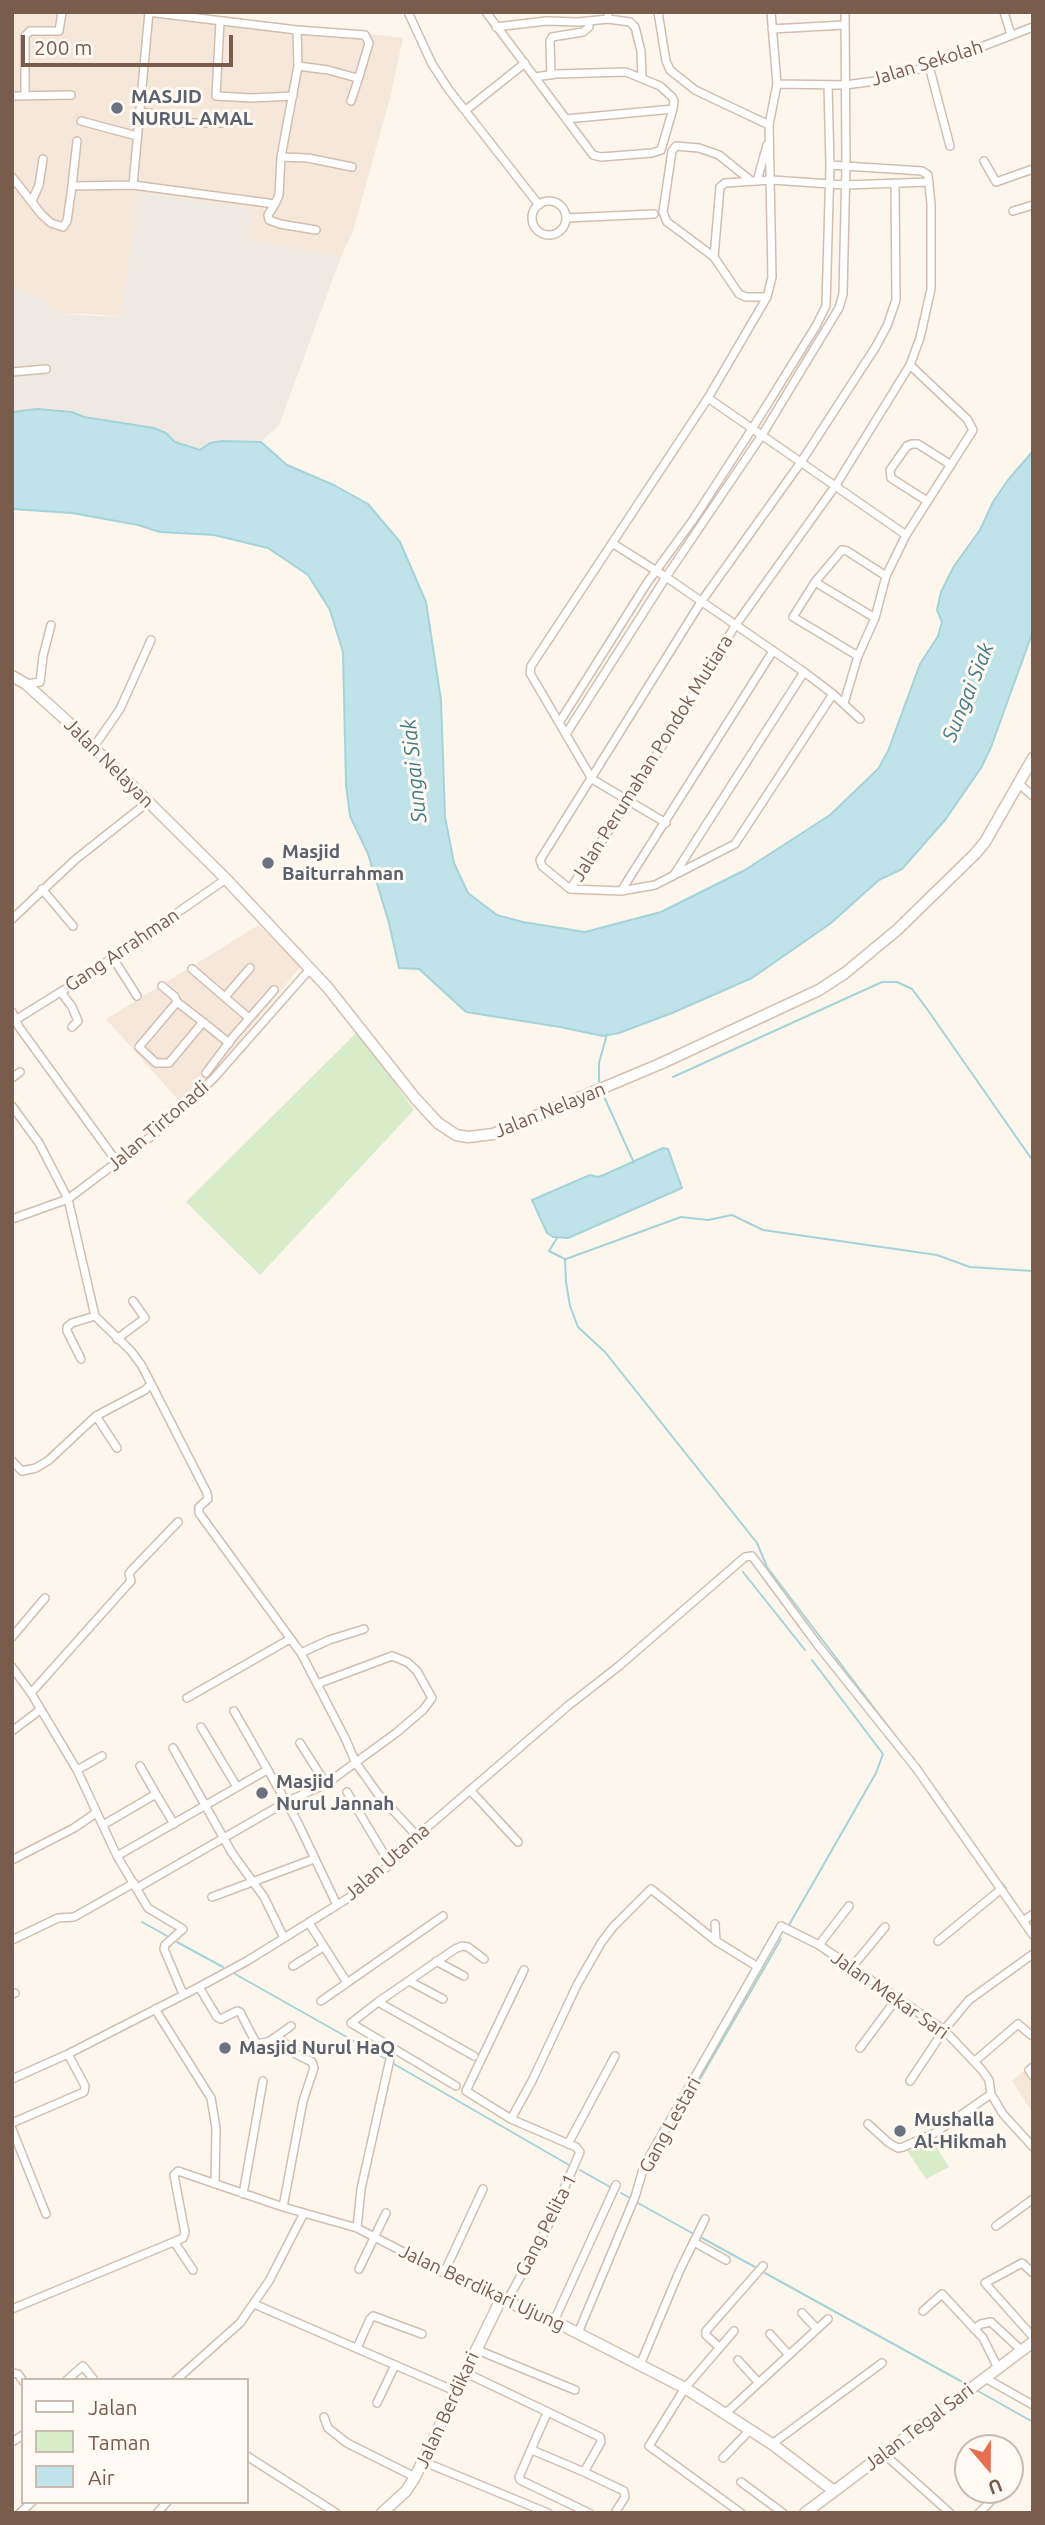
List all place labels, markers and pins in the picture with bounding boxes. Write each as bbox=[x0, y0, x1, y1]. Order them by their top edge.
place label: MASJID NURUL AMAL bbox=[131, 86, 253, 130]
marker: MASJID NURUL AMAL bbox=[109, 100, 125, 116]
place label: Masjid Baiturrahman bbox=[282, 841, 404, 885]
marker: Masjid Baiturrahman bbox=[260, 855, 276, 871]
place label: Masjid Nurul Jannah bbox=[276, 1771, 394, 1815]
marker: Masjid Nurul Jannah bbox=[254, 1785, 270, 1801]
place label: Masjid Nurul HaQ bbox=[239, 2037, 395, 2059]
marker: Masjid Nurul HaQ bbox=[217, 2040, 233, 2056]
place label: Mushalla Al-Hikmah bbox=[914, 2109, 1007, 2153]
marker: Mushalla Al-Hikmah bbox=[892, 2123, 908, 2139]

